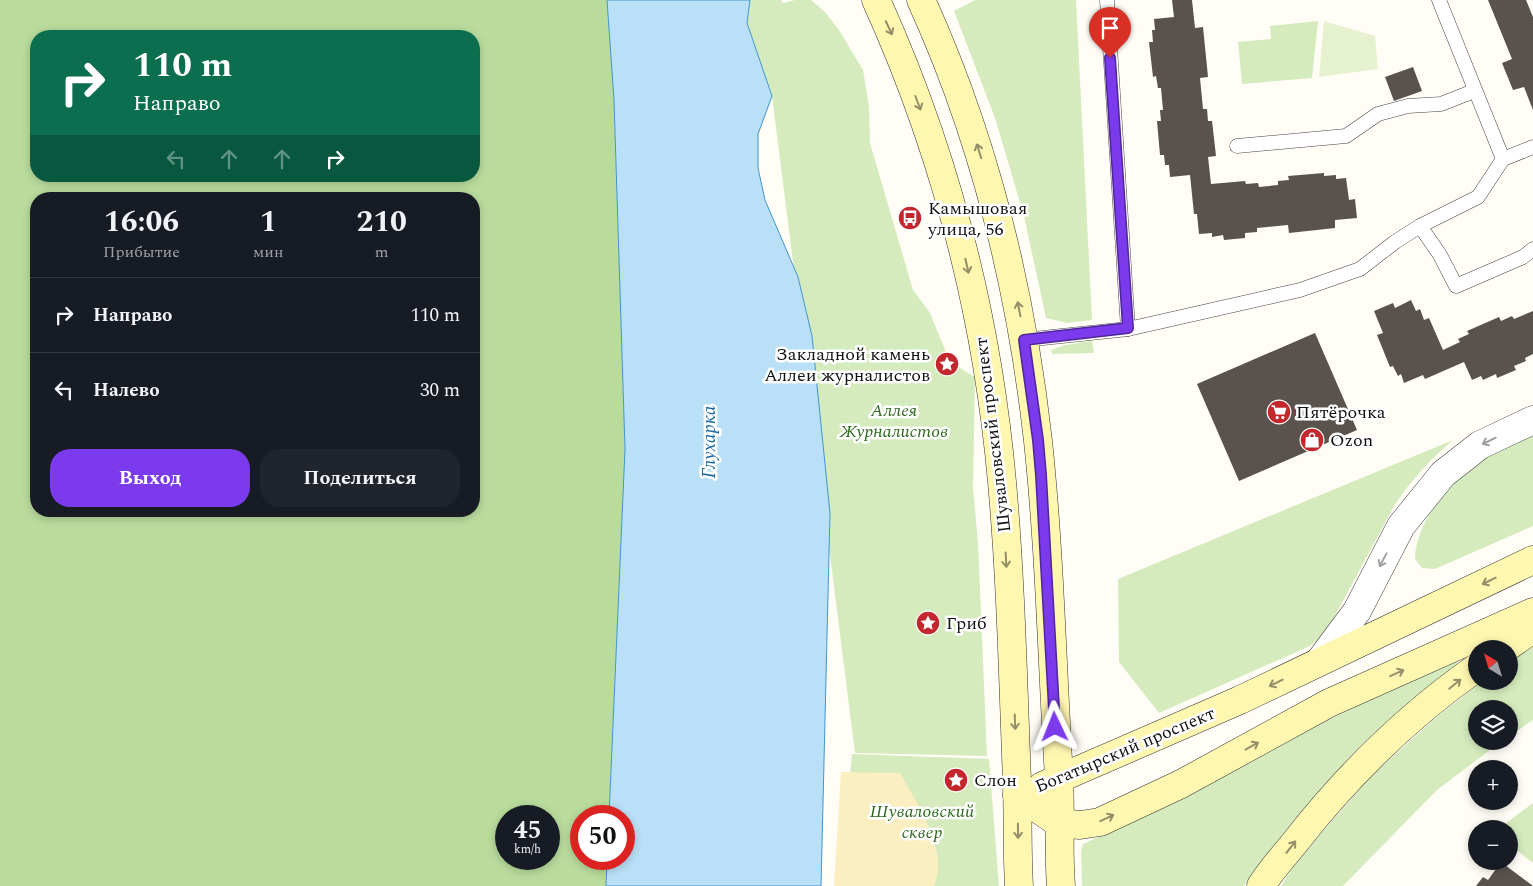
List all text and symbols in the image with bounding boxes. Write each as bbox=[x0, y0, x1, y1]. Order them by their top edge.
pin bbox=[1089, 7, 1131, 58]
icon: arrive bbox=[1096, 14, 1124, 42]
one-way arrow bbox=[884, 20, 894, 35]
text: 110 m bbox=[133, 39, 232, 92]
icon: right bbox=[50, 50, 115, 115]
text: Направо bbox=[133, 87, 221, 120]
one-way arrow bbox=[914, 95, 923, 110]
one-way arrow bbox=[974, 143, 984, 159]
icon: left bbox=[162, 145, 190, 173]
icon: ahead bbox=[215, 145, 243, 173]
icon: ahead bbox=[268, 145, 296, 173]
icon: right bbox=[321, 145, 349, 173]
place label: Камышовая улица, 56 bbox=[927, 195, 1028, 243]
text: 16:06 bbox=[104, 199, 179, 245]
text: 1 bbox=[260, 199, 277, 245]
text: 210 bbox=[356, 199, 407, 245]
bus stop icon: Камышовая улица, 56 bbox=[897, 205, 923, 231]
text: Прибытие bbox=[103, 240, 180, 264]
text: мин bbox=[253, 240, 283, 264]
text: m bbox=[375, 240, 389, 264]
one-way arrow bbox=[963, 258, 972, 274]
icon: right bbox=[50, 301, 78, 329]
text: Направо bbox=[93, 301, 172, 330]
text: 110 m bbox=[410, 301, 460, 330]
one-way arrow bbox=[1013, 301, 1023, 317]
street label: Шуваловский проспект bbox=[968, 336, 1018, 534]
place label: Закладной камень Аллеи журналистов bbox=[764, 341, 930, 389]
place icon: Закладной камень Аллеи журналистов bbox=[934, 351, 960, 377]
icon: left bbox=[50, 376, 78, 404]
text: Налево bbox=[93, 376, 160, 405]
text: 30 m bbox=[420, 376, 460, 405]
park label: Аллея Журналистов bbox=[839, 397, 948, 445]
supermarket icon: Пятёрочка bbox=[1266, 399, 1292, 425]
place label: Пятёрочка bbox=[1296, 399, 1386, 426]
water label: Глухарка bbox=[695, 405, 724, 478]
shop icon: Ozon bbox=[1299, 427, 1325, 453]
place label: Ozon bbox=[1330, 427, 1373, 454]
one-way arrow bbox=[1482, 437, 1497, 446]
button: Выход bbox=[50, 449, 250, 507]
button: Поделиться bbox=[260, 449, 460, 507]
one-way arrow bbox=[1002, 551, 1011, 567]
one-way arrow bbox=[1378, 553, 1388, 568]
one-way arrow bbox=[1482, 577, 1497, 586]
place icon: Гриб bbox=[915, 610, 941, 636]
place label: Гриб bbox=[946, 610, 987, 637]
north arrow bbox=[1468, 640, 1518, 690]
map controls bbox=[1468, 640, 1518, 870]
one-way arrow bbox=[1389, 667, 1404, 677]
one-way arrow bbox=[1268, 678, 1283, 688]
one-way arrow bbox=[1448, 678, 1461, 689]
position arrow bbox=[1028, 700, 1080, 752]
street label: Богатырский проспект bbox=[1031, 700, 1219, 800]
button: layers bbox=[1468, 700, 1518, 750]
one-way arrow bbox=[1010, 714, 1019, 730]
one-way arrow bbox=[1245, 740, 1259, 750]
button: + bbox=[1468, 760, 1518, 810]
place icon: Слон bbox=[943, 767, 969, 793]
place label: Слон bbox=[974, 767, 1017, 794]
park label: Шуваловский сквер bbox=[870, 798, 975, 846]
speed limit sign: 50 bbox=[570, 805, 635, 870]
text: 45 bbox=[513, 812, 542, 850]
one-way arrow bbox=[1099, 813, 1114, 823]
button: − bbox=[1468, 820, 1518, 870]
one-way arrow bbox=[1013, 823, 1022, 839]
text: km/h bbox=[514, 840, 541, 859]
one-way arrow bbox=[1285, 841, 1296, 854]

